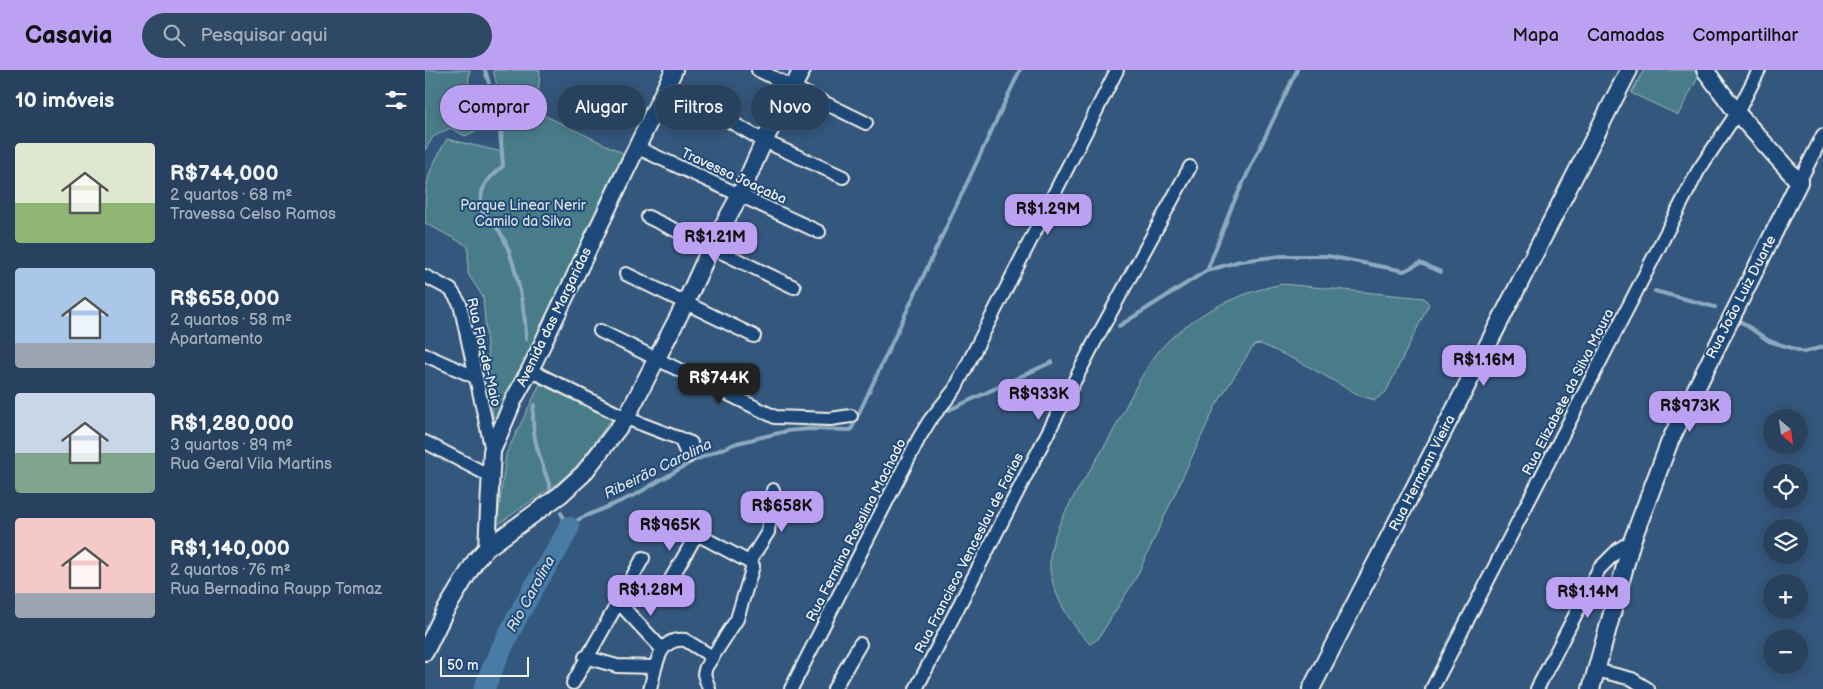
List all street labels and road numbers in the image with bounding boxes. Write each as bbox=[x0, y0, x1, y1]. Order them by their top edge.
street label: Travessa Joaçaba bbox=[679, 144, 789, 208]
street label: Rua João Luiz Duarte bbox=[1702, 232, 1780, 362]
street label: Avenida das Margaridas bbox=[513, 245, 595, 389]
street label: Rua Flor-de-Maio bbox=[463, 296, 505, 408]
street label: Rua Elizabete da Silva Moura bbox=[1519, 306, 1618, 478]
street label: Rua Hermann Vieira bbox=[1385, 412, 1459, 534]
street label: Rua Fermina Rosalina Machado bbox=[802, 436, 910, 624]
street label: Rua Francisco Venceslau de Farias bbox=[911, 450, 1027, 656]

